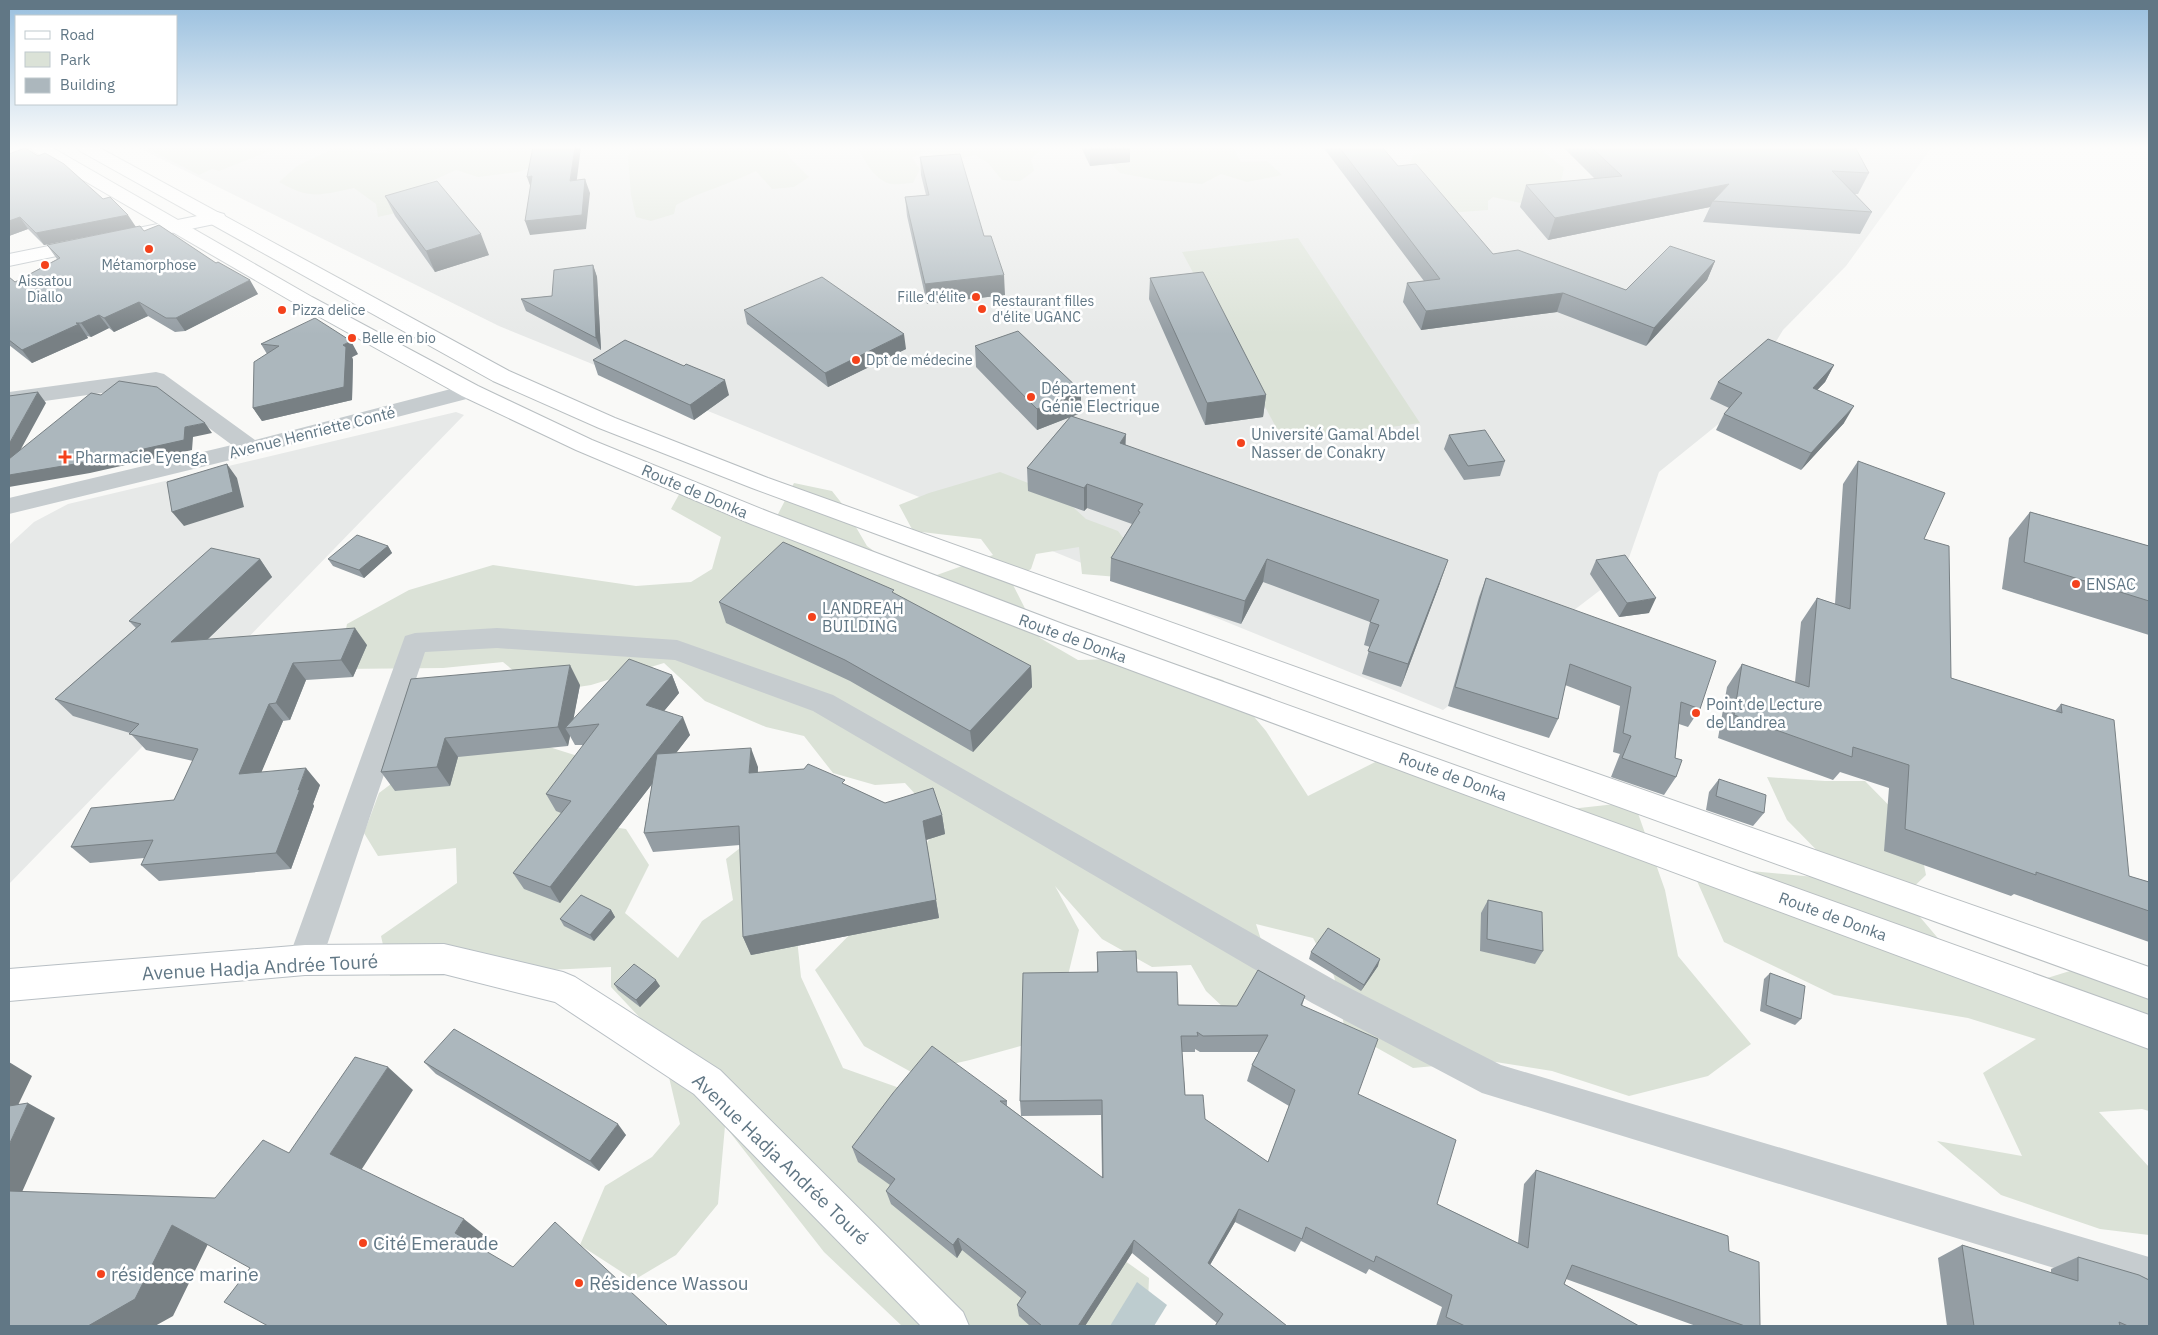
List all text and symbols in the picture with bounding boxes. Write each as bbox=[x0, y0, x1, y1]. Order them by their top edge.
legend bbox=[15, 15, 178, 105]
text: Road bbox=[60, 25, 95, 44]
text: Park bbox=[60, 50, 90, 69]
text: Building bbox=[60, 75, 115, 94]
marker: Métamorphose bbox=[143, 243, 155, 255]
place label: Métamorphose bbox=[101, 256, 197, 274]
marker: Aissatou Diallo bbox=[39, 259, 51, 271]
place label: Aissatou Diallo bbox=[18, 272, 72, 306]
place label: Fille d'élite bbox=[897, 288, 966, 306]
marker: Fille d'élite bbox=[970, 291, 982, 303]
place label: Restaurant filles d'élite UGANC bbox=[992, 292, 1094, 326]
place label: Pizza delice bbox=[292, 301, 366, 319]
marker: Restaurant filles d'élite UGANC bbox=[976, 303, 988, 315]
marker: Pizza delice bbox=[276, 304, 288, 316]
place label: Belle en bio bbox=[362, 329, 436, 347]
marker: Belle en bio bbox=[346, 332, 358, 344]
place label: Dpt de médecine bbox=[866, 351, 973, 369]
marker: Dpt de médecine bbox=[850, 354, 862, 366]
place label: Département Génie Electrique bbox=[1041, 378, 1160, 416]
marker: Département Génie Electrique bbox=[1025, 391, 1037, 403]
street label: Avenue Henriette Conté bbox=[227, 402, 398, 462]
place label: Université Gamal Abdel Nasser de Conakry bbox=[1251, 424, 1420, 462]
marker: Université Gamal Abdel Nasser de Conakry bbox=[1235, 437, 1247, 449]
place label: Pharmacie Eyenga bbox=[75, 447, 208, 467]
marker: Pharmacie Eyenga bbox=[59, 451, 71, 463]
street label: Route de Donka bbox=[639, 460, 752, 523]
place label: ENSAC bbox=[2086, 574, 2136, 594]
marker: ENSAC bbox=[2070, 578, 2082, 590]
place label: LANDREAH BUILDING bbox=[822, 598, 904, 636]
street label: Route de Donka bbox=[1016, 609, 1130, 667]
marker: LANDREAH BUILDING bbox=[806, 611, 818, 623]
place label: Point de Lecture de Landrea bbox=[1706, 694, 1823, 732]
marker: Point de Lecture de Landrea bbox=[1690, 707, 1702, 719]
street label: Route de Donka bbox=[1396, 747, 1510, 805]
street label: Route de Donka bbox=[1776, 887, 1890, 945]
street label: Avenue Hadja Andrée Touré bbox=[141, 949, 379, 985]
street label: Avenue Hadja Andrée Touré bbox=[688, 1068, 874, 1250]
place label: Cité Emeraude bbox=[373, 1231, 498, 1255]
marker: Cité Emeraude bbox=[357, 1237, 369, 1249]
place label: résidence marine bbox=[111, 1262, 259, 1286]
marker: résidence marine bbox=[95, 1268, 107, 1280]
place label: Résidence Wassou bbox=[589, 1271, 749, 1295]
marker: Résidence Wassou bbox=[573, 1277, 585, 1289]

